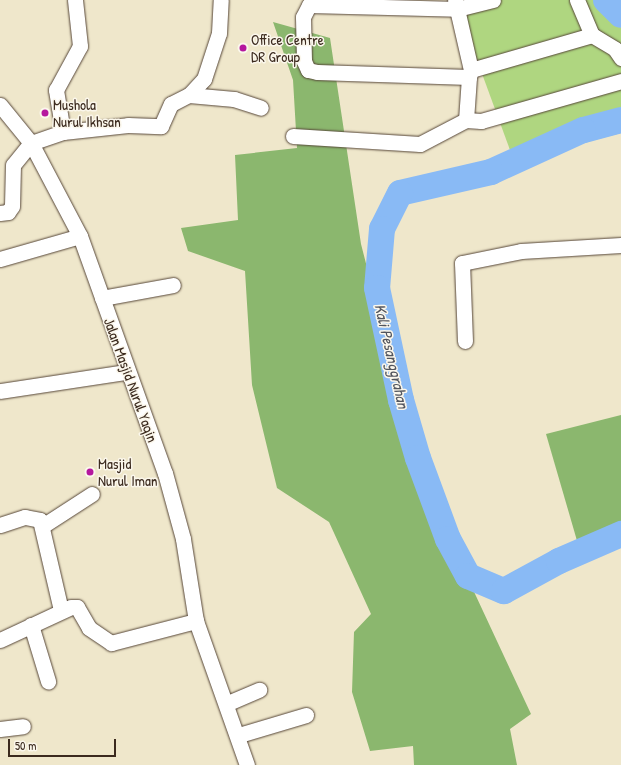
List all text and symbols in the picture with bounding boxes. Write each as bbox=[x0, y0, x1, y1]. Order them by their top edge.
place label: Office Centre DR Group bbox=[251, 30, 324, 65]
marker: Office Centre DR Group bbox=[238, 43, 248, 53]
place label: Mushola Nurul Ikhsan bbox=[53, 95, 121, 130]
marker: Mushola Nurul Ikhsan bbox=[40, 108, 50, 118]
water label: Kali Pesanggrahan bbox=[371, 302, 413, 410]
street label: Jalan Masjid Nurul Yaqin bbox=[100, 315, 162, 445]
place label: Masjid Nurul Iman bbox=[98, 454, 158, 489]
marker: Masjid Nurul Iman bbox=[85, 467, 95, 477]
scale bar bbox=[10, 731, 118, 757]
text: 50 m bbox=[15, 737, 36, 754]

